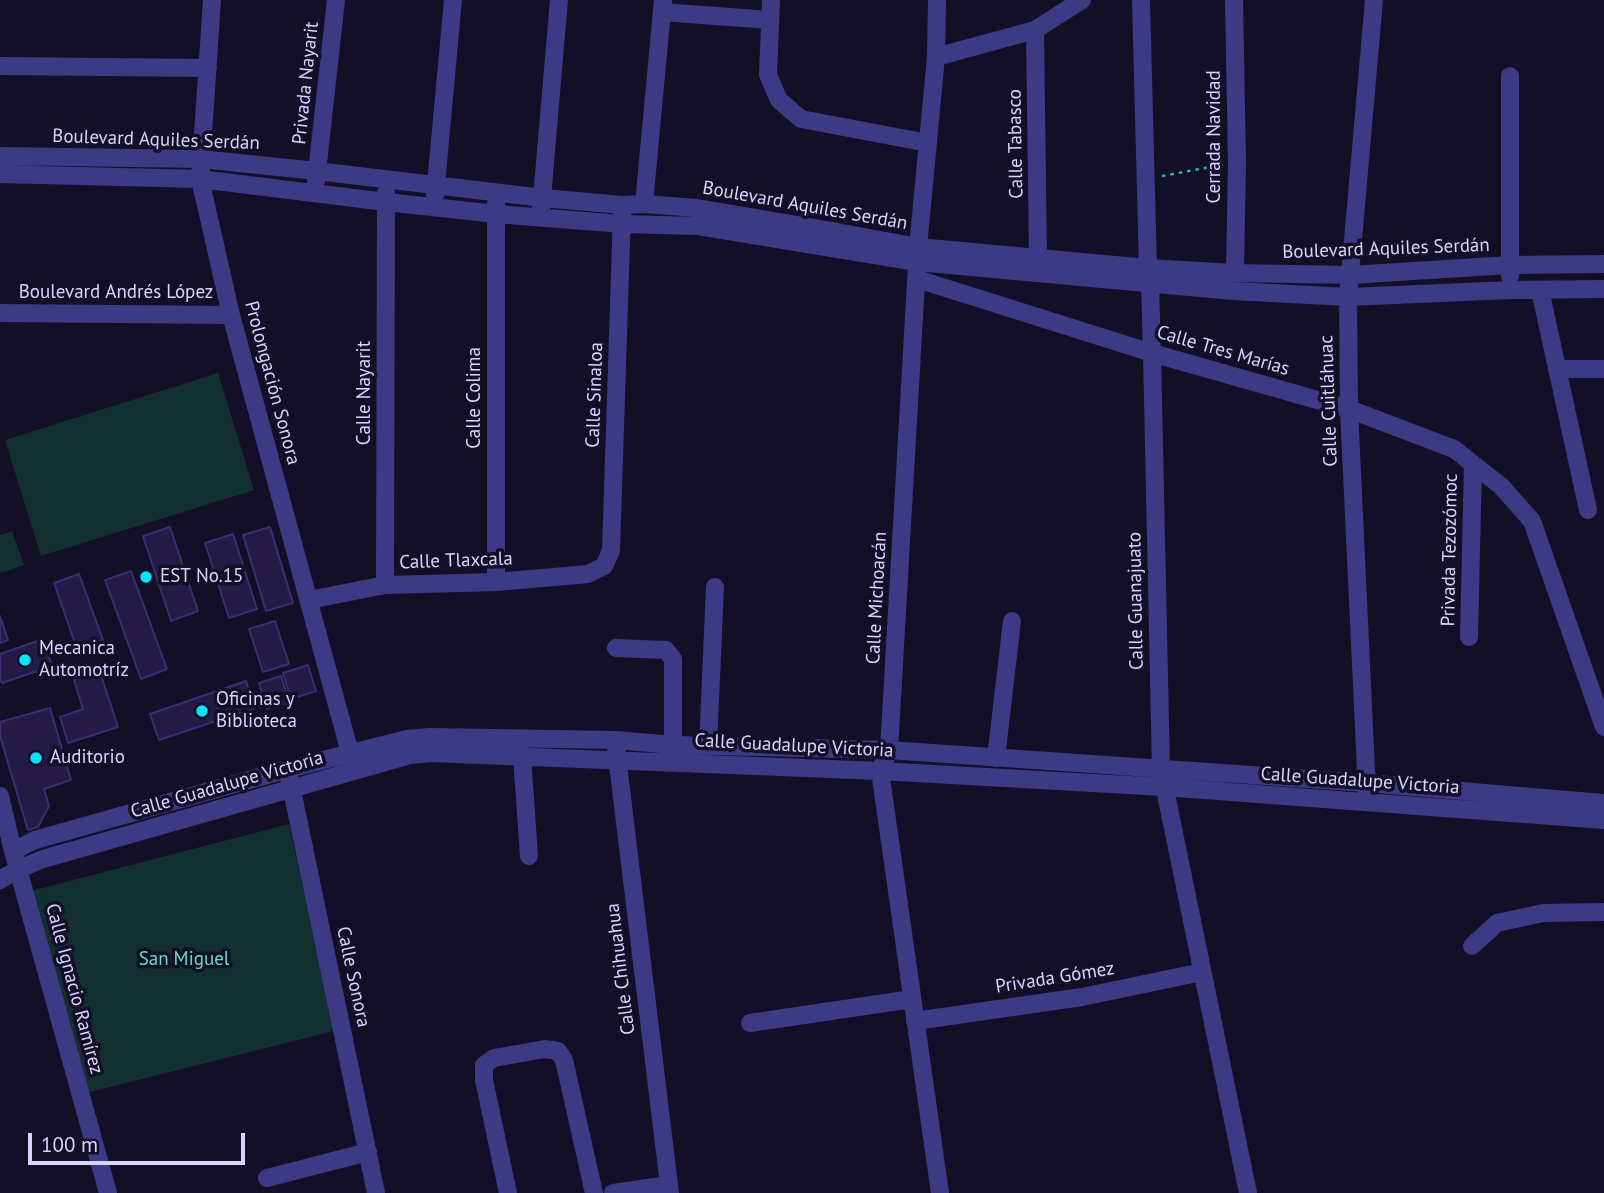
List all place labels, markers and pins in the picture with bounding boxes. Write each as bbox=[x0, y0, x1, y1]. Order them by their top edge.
place label: EST No.15 bbox=[160, 566, 243, 588]
marker: EST No.15 bbox=[138, 569, 154, 585]
place label: Mecanica Automotríz bbox=[39, 638, 129, 682]
marker: Mecanica Automotríz bbox=[17, 652, 33, 668]
place label: Oficinas y Biblioteca bbox=[216, 689, 297, 733]
marker: Oficinas y Biblioteca bbox=[194, 703, 210, 719]
place label: Auditorio bbox=[50, 747, 125, 769]
marker: Auditorio bbox=[28, 750, 44, 766]

